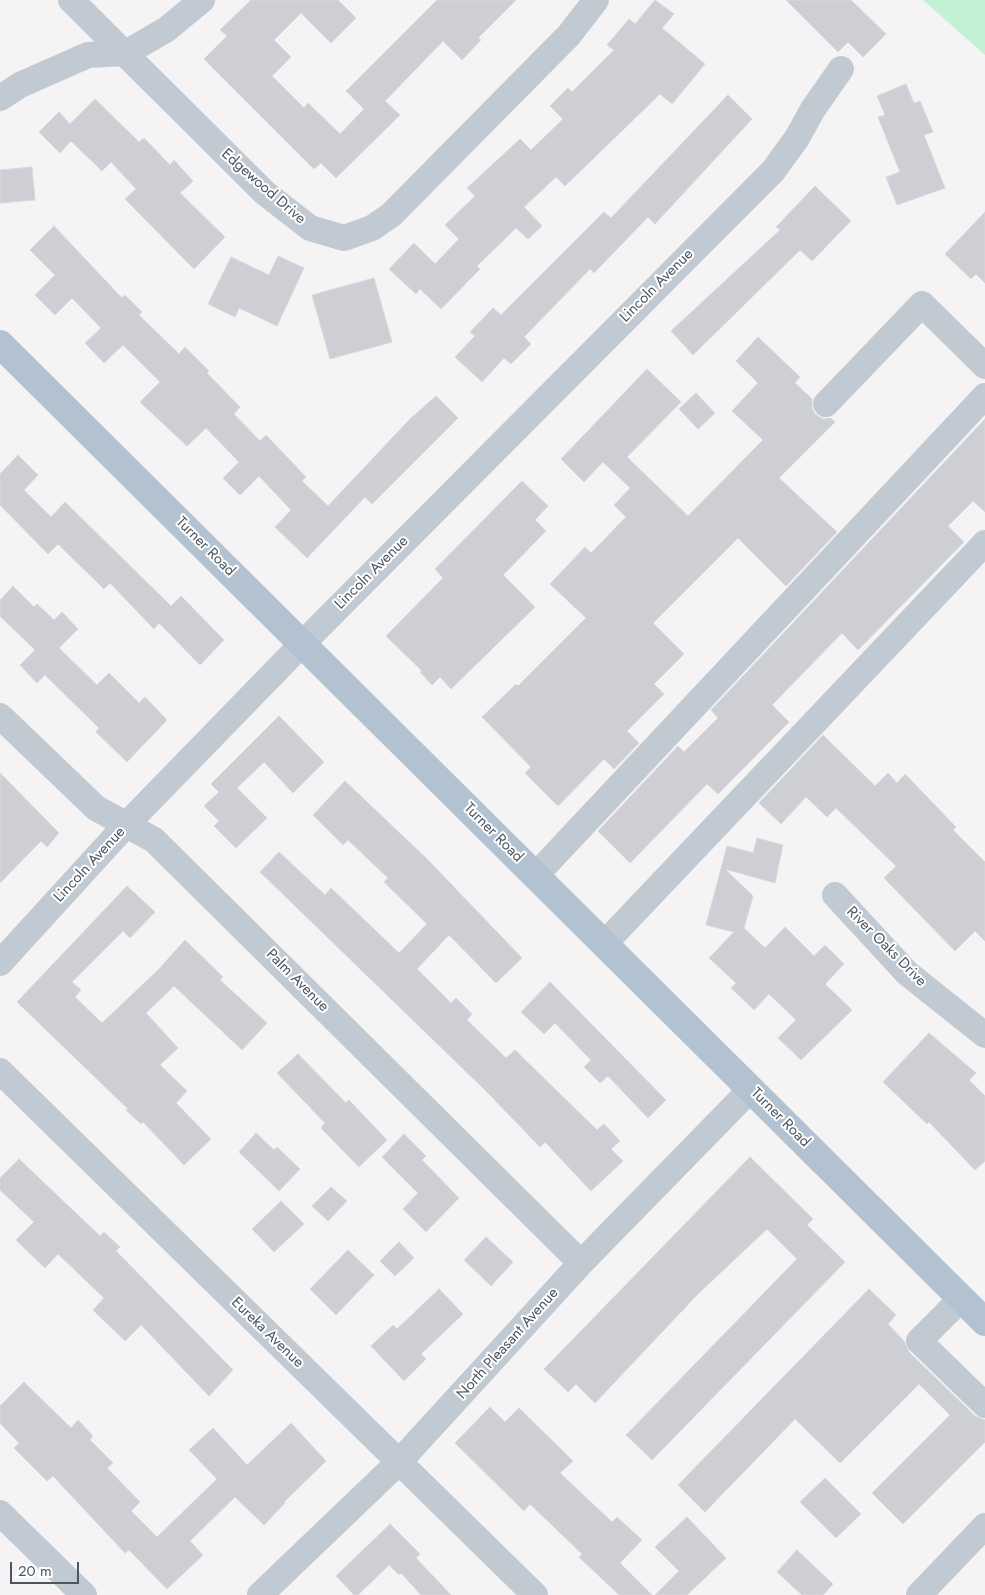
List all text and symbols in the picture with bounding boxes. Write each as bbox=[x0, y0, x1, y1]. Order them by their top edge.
street label: Edgewood Drive bbox=[217, 146, 309, 228]
street label: Lincoln Avenue bbox=[617, 246, 697, 326]
street label: Turner Road bbox=[172, 514, 238, 580]
street label: Lincoln Avenue bbox=[332, 533, 412, 613]
street label: Turner Road bbox=[460, 800, 526, 866]
street label: Lincoln Avenue bbox=[51, 824, 129, 906]
street label: River Oaks Drive bbox=[842, 903, 930, 991]
street label: Palm Avenue bbox=[262, 946, 332, 1016]
street label: Turner Road bbox=[747, 1085, 813, 1151]
street label: North Pleasant Avenue bbox=[453, 1285, 563, 1403]
street label: Eureka Avenue bbox=[227, 1294, 307, 1372]
scale bar bbox=[12, 1552, 81, 1584]
text: 20 m bbox=[18, 1560, 52, 1582]

